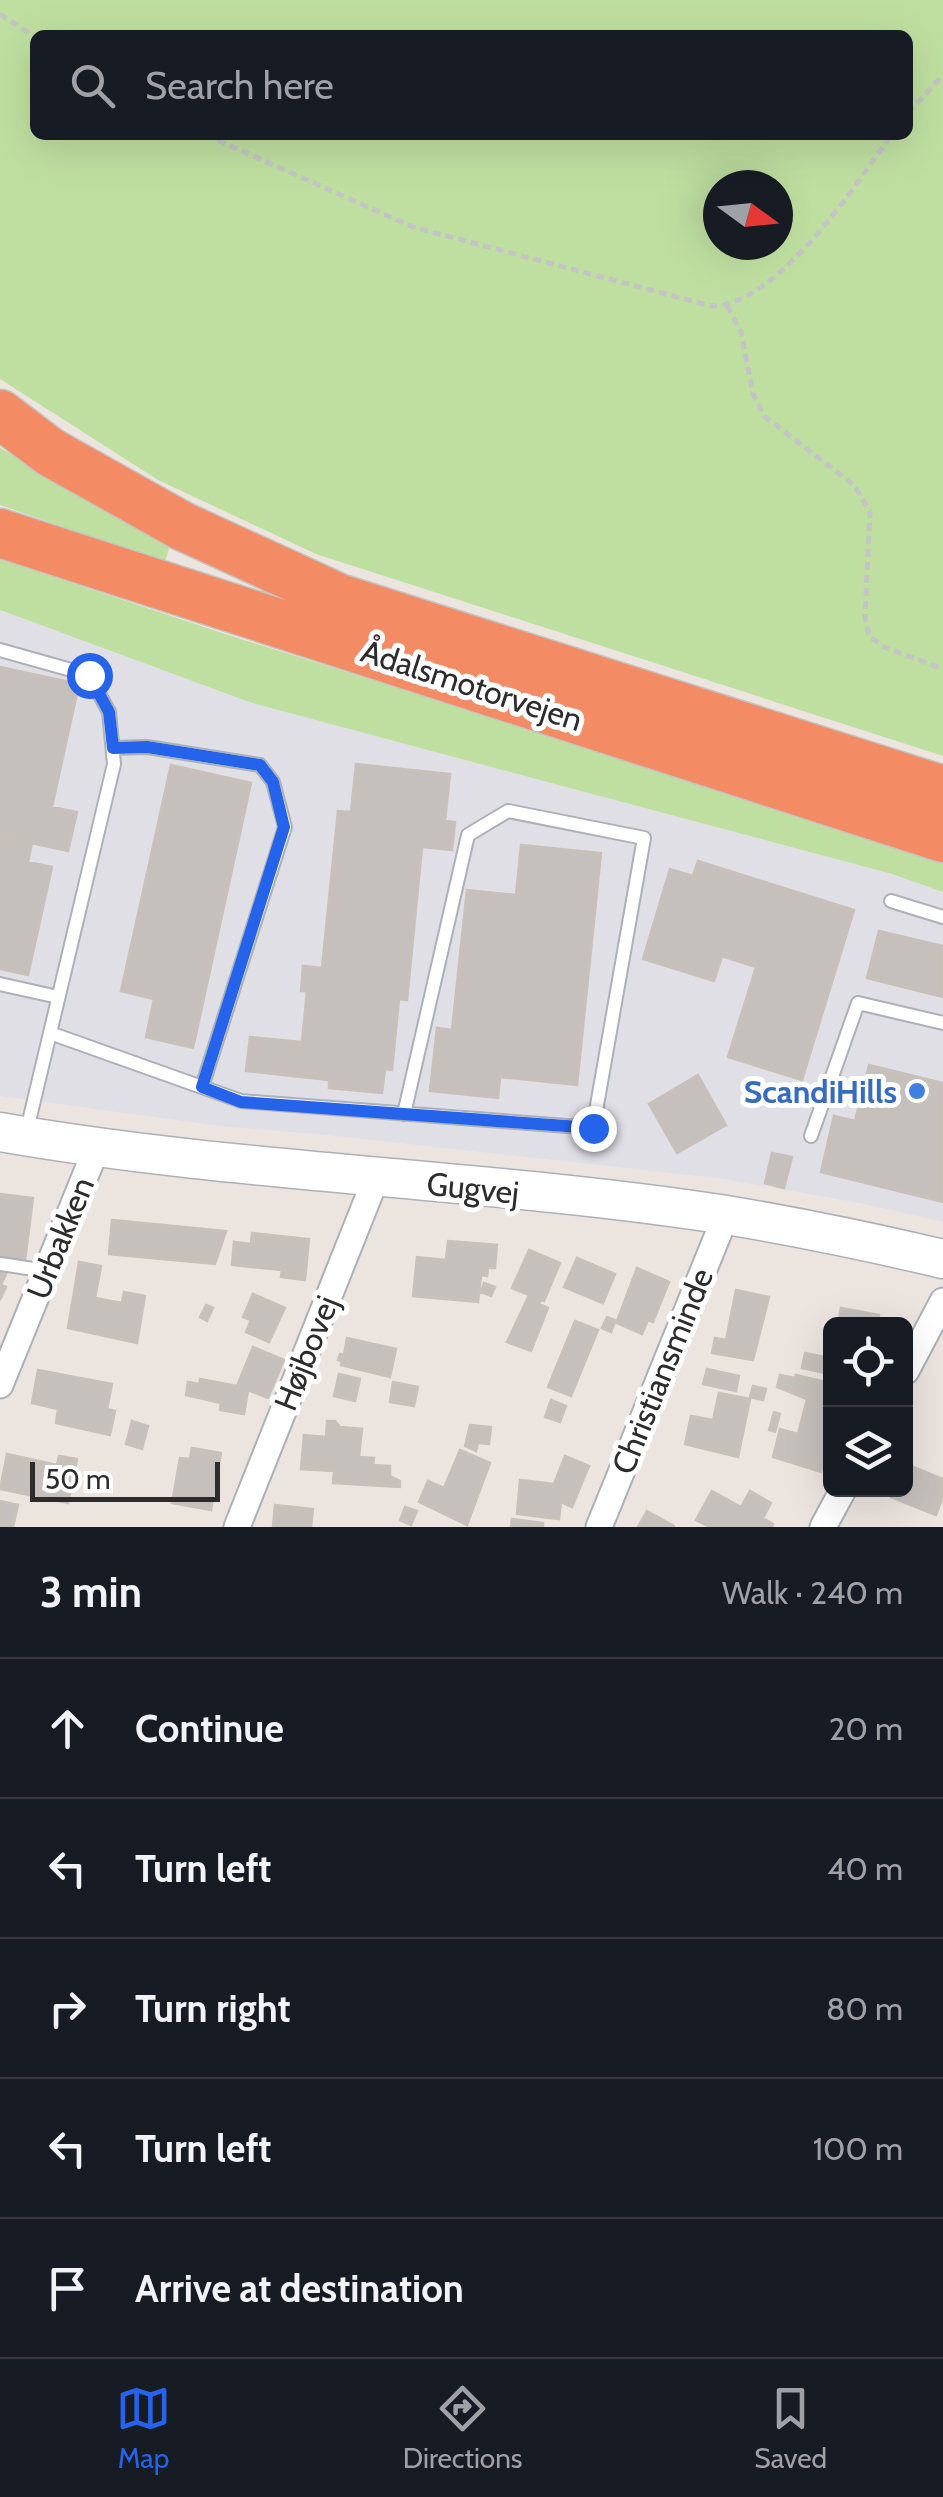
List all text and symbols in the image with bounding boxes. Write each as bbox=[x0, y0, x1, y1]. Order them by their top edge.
search box bbox=[30, 30, 913, 140]
icon: search bbox=[65, 58, 120, 113]
text: Search here bbox=[145, 62, 334, 109]
north arrow bbox=[703, 170, 793, 260]
street label: Ådalsmotorvejen bbox=[357, 631, 587, 739]
route start bbox=[67, 653, 113, 699]
place label: ScandiHills bbox=[744, 1072, 897, 1111]
marker: ScandiHills bbox=[906, 1080, 928, 1102]
route end bbox=[571, 1106, 617, 1152]
street label: Gugvej bbox=[425, 1164, 521, 1212]
street label: Urbakken bbox=[18, 1171, 102, 1305]
street label: Christiansminde bbox=[603, 1263, 721, 1479]
street label: Højbovej bbox=[265, 1290, 347, 1416]
map controls bbox=[823, 1317, 913, 1497]
button: locate bbox=[823, 1317, 913, 1407]
button: layers bbox=[823, 1407, 913, 1497]
scale bar bbox=[30, 1457, 220, 1502]
text: 50 m bbox=[45, 1462, 111, 1496]
text: 3 min bbox=[40, 1566, 142, 1618]
text: Walk · 240 m bbox=[722, 1573, 903, 1612]
icon: ahead bbox=[40, 1701, 95, 1756]
text: Continue bbox=[135, 1705, 284, 1752]
text: 20 m bbox=[829, 1709, 903, 1748]
icon: left bbox=[40, 1841, 95, 1896]
text: Turn left bbox=[135, 1845, 271, 1892]
text: 40 m bbox=[827, 1849, 903, 1888]
icon: right bbox=[40, 1981, 95, 2036]
text: Turn right bbox=[135, 1985, 291, 2032]
text: 80 m bbox=[826, 1989, 903, 2028]
icon: left bbox=[40, 2121, 95, 2176]
text: Turn left bbox=[135, 2125, 271, 2172]
text: 100 m bbox=[813, 2129, 903, 2168]
icon: arrive bbox=[40, 2261, 95, 2316]
text: Arrive at destination bbox=[135, 2265, 464, 2312]
tab: Map bbox=[116, 2381, 171, 2475]
tab: Directions bbox=[403, 2381, 522, 2475]
tab: Saved bbox=[754, 2381, 827, 2475]

